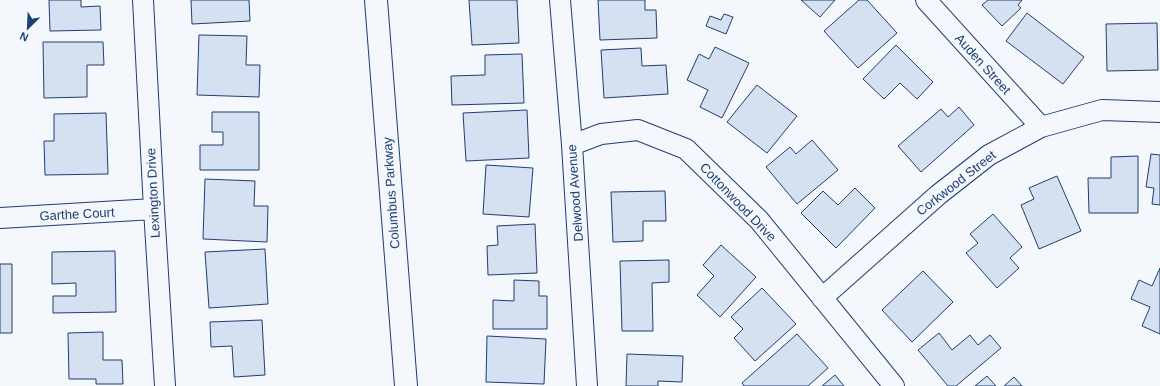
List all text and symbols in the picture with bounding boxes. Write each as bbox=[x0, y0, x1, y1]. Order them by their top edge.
north arrow bbox=[8, 8, 48, 48]
text: N bbox=[18, 30, 30, 44]
street label: Auden Street bbox=[952, 31, 1014, 98]
street label: Columbus Parkway bbox=[380, 136, 402, 249]
street label: Delwood Avenue bbox=[564, 144, 586, 242]
street label: Corkwood Street bbox=[913, 147, 999, 219]
street label: Lexington Drive bbox=[143, 148, 163, 238]
street label: Cottonwood Drive bbox=[697, 160, 779, 244]
street label: Garthe Court bbox=[39, 205, 115, 223]

